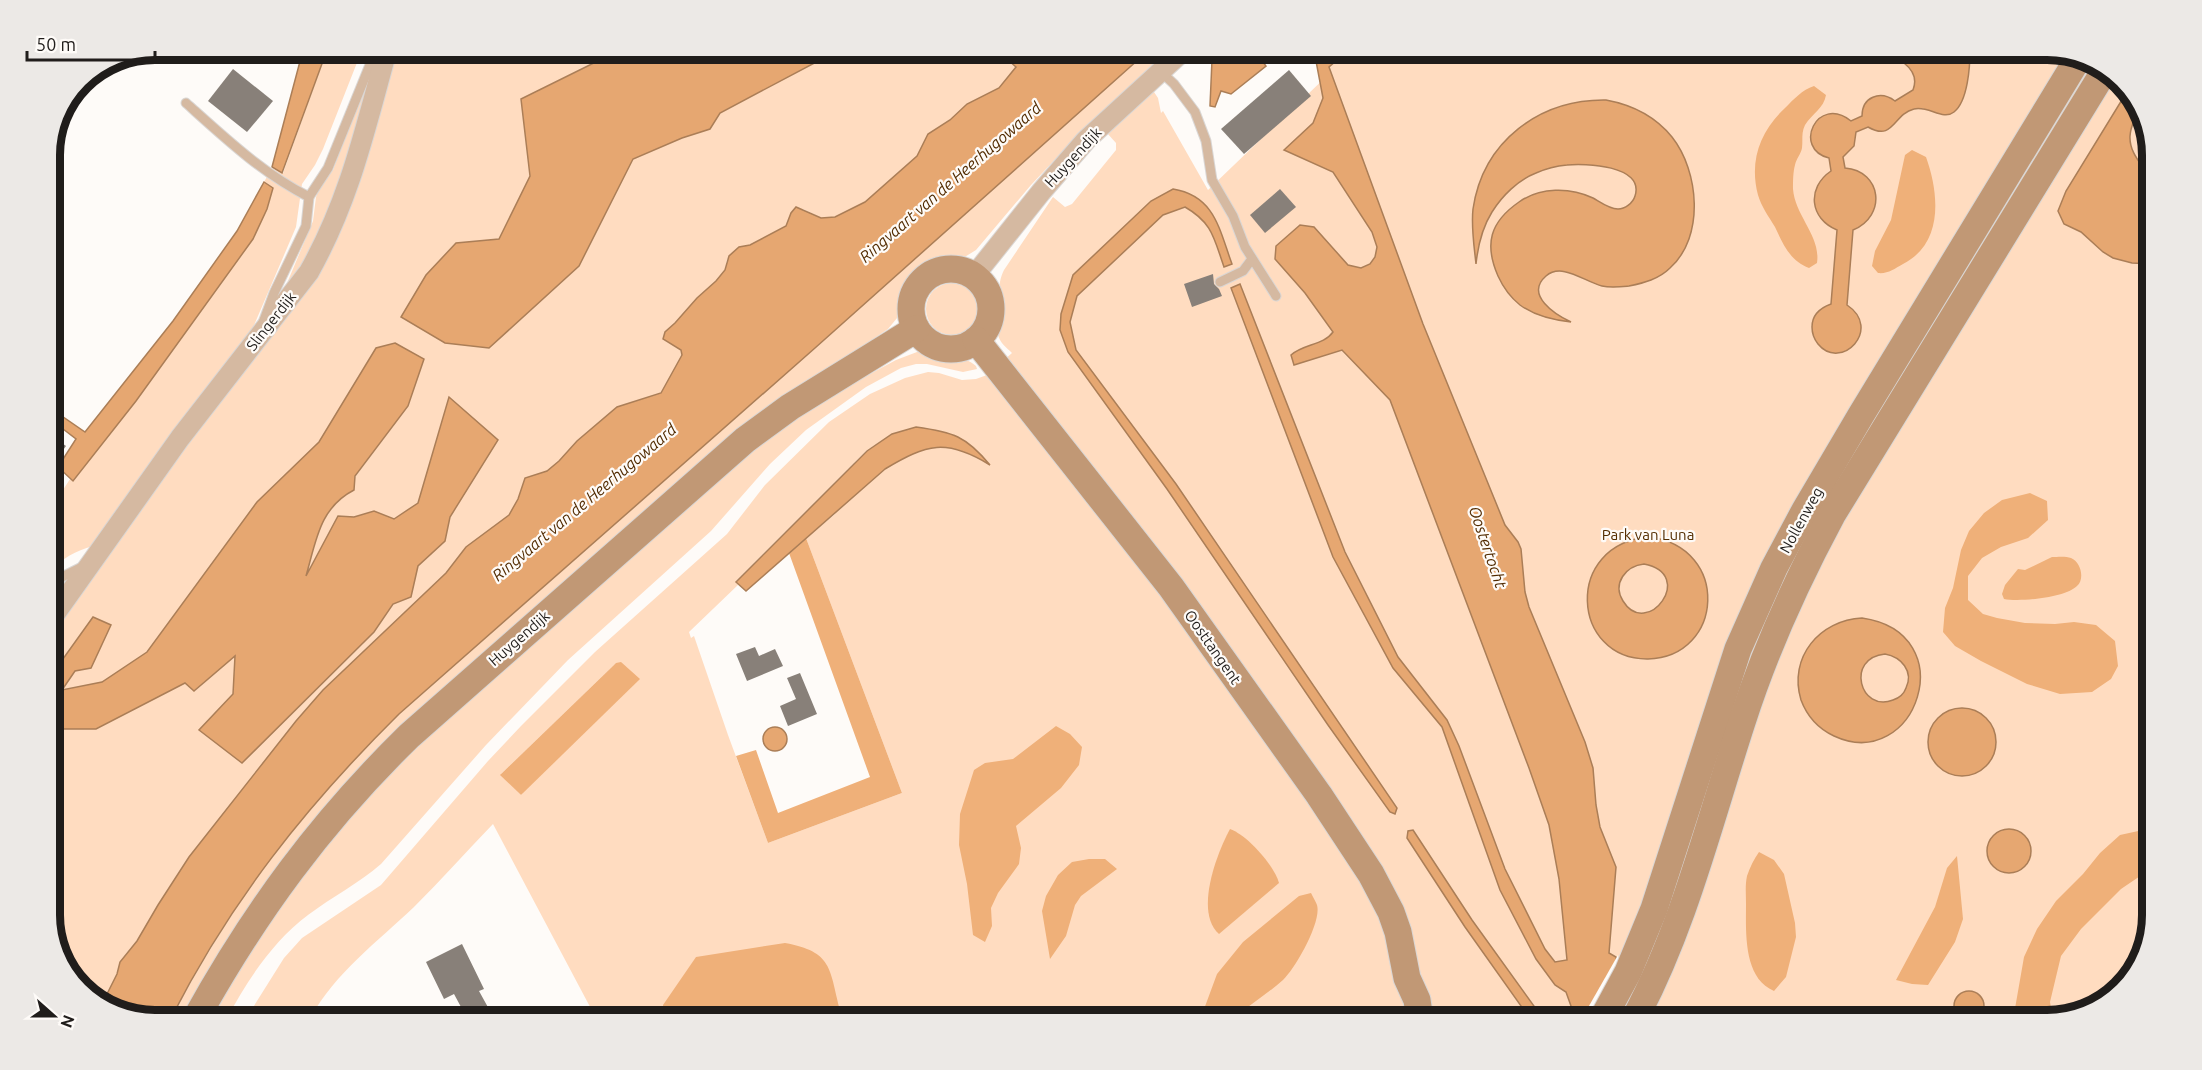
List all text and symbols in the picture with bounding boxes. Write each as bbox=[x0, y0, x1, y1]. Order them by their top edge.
scale bar bbox=[27, 24, 154, 62]
text: 50 m bbox=[36, 34, 76, 54]
water label: Ringvaart van de Heerhugowaard bbox=[856, 98, 1045, 266]
street label: Huygendijk bbox=[1041, 123, 1105, 190]
street label: Slingerdijk bbox=[243, 288, 300, 354]
water label: Ringvaart van de Heerhugowaard bbox=[488, 419, 680, 584]
street label: Nollenweg bbox=[1776, 484, 1826, 556]
water label: Oostertocht bbox=[1466, 504, 1511, 591]
park label: Park van Luna bbox=[1602, 526, 1694, 543]
street label: Huygendijk bbox=[485, 607, 553, 669]
street label: Oosttangent bbox=[1181, 607, 1245, 687]
north arrow bbox=[24, 986, 84, 1046]
text: N bbox=[57, 1013, 79, 1030]

